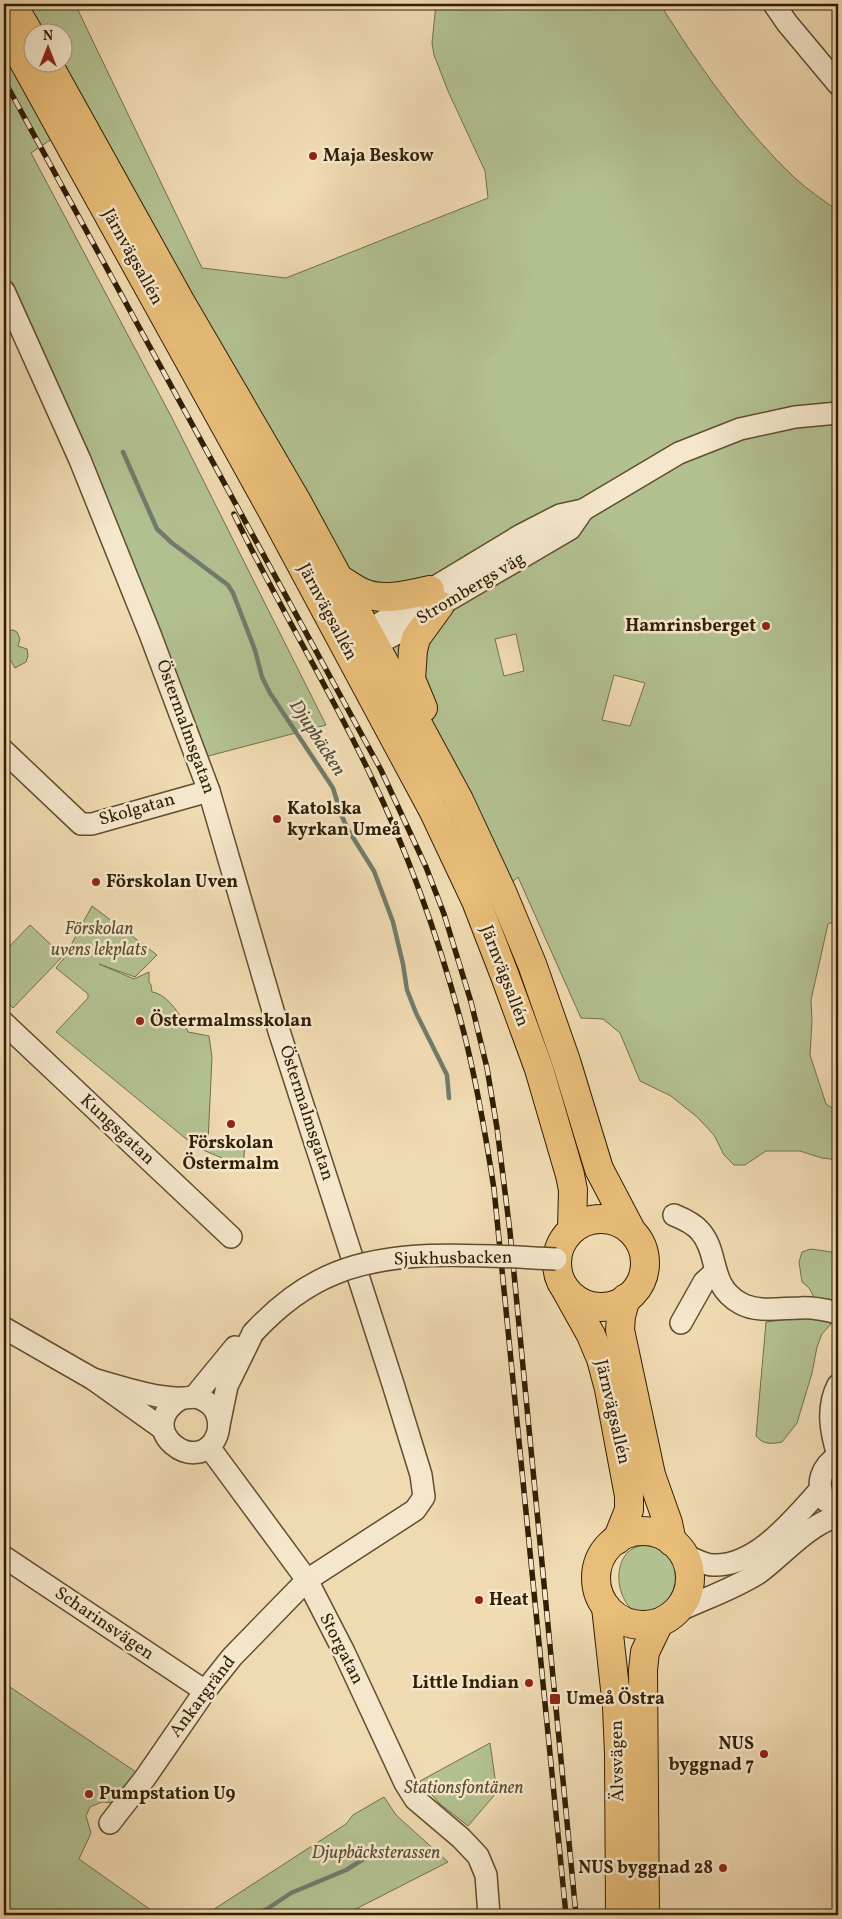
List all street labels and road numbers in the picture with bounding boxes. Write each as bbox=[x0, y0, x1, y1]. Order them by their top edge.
street label: Järnvägsallén bbox=[95, 204, 169, 310]
street label: Strombergs väg bbox=[412, 547, 530, 631]
street label: Järnvägsallén bbox=[291, 559, 363, 665]
street label: Östermalmsgatan bbox=[149, 657, 221, 798]
street label: Skolgatan bbox=[96, 787, 178, 833]
street label: Järnvägsallén bbox=[473, 922, 535, 1031]
street label: Östermalmsgatan bbox=[272, 1042, 340, 1184]
street label: Kungsgatan bbox=[74, 1089, 160, 1171]
street label: Sjukhusbacken bbox=[393, 1245, 513, 1273]
street label: Järnvägsallén bbox=[588, 1357, 636, 1467]
street label: Scharinsvägen bbox=[49, 1581, 159, 1667]
street label: Storgatan bbox=[312, 1609, 370, 1689]
street label: Ankargränd bbox=[164, 1651, 242, 1743]
street label: Älvsvägen bbox=[605, 1720, 631, 1802]

